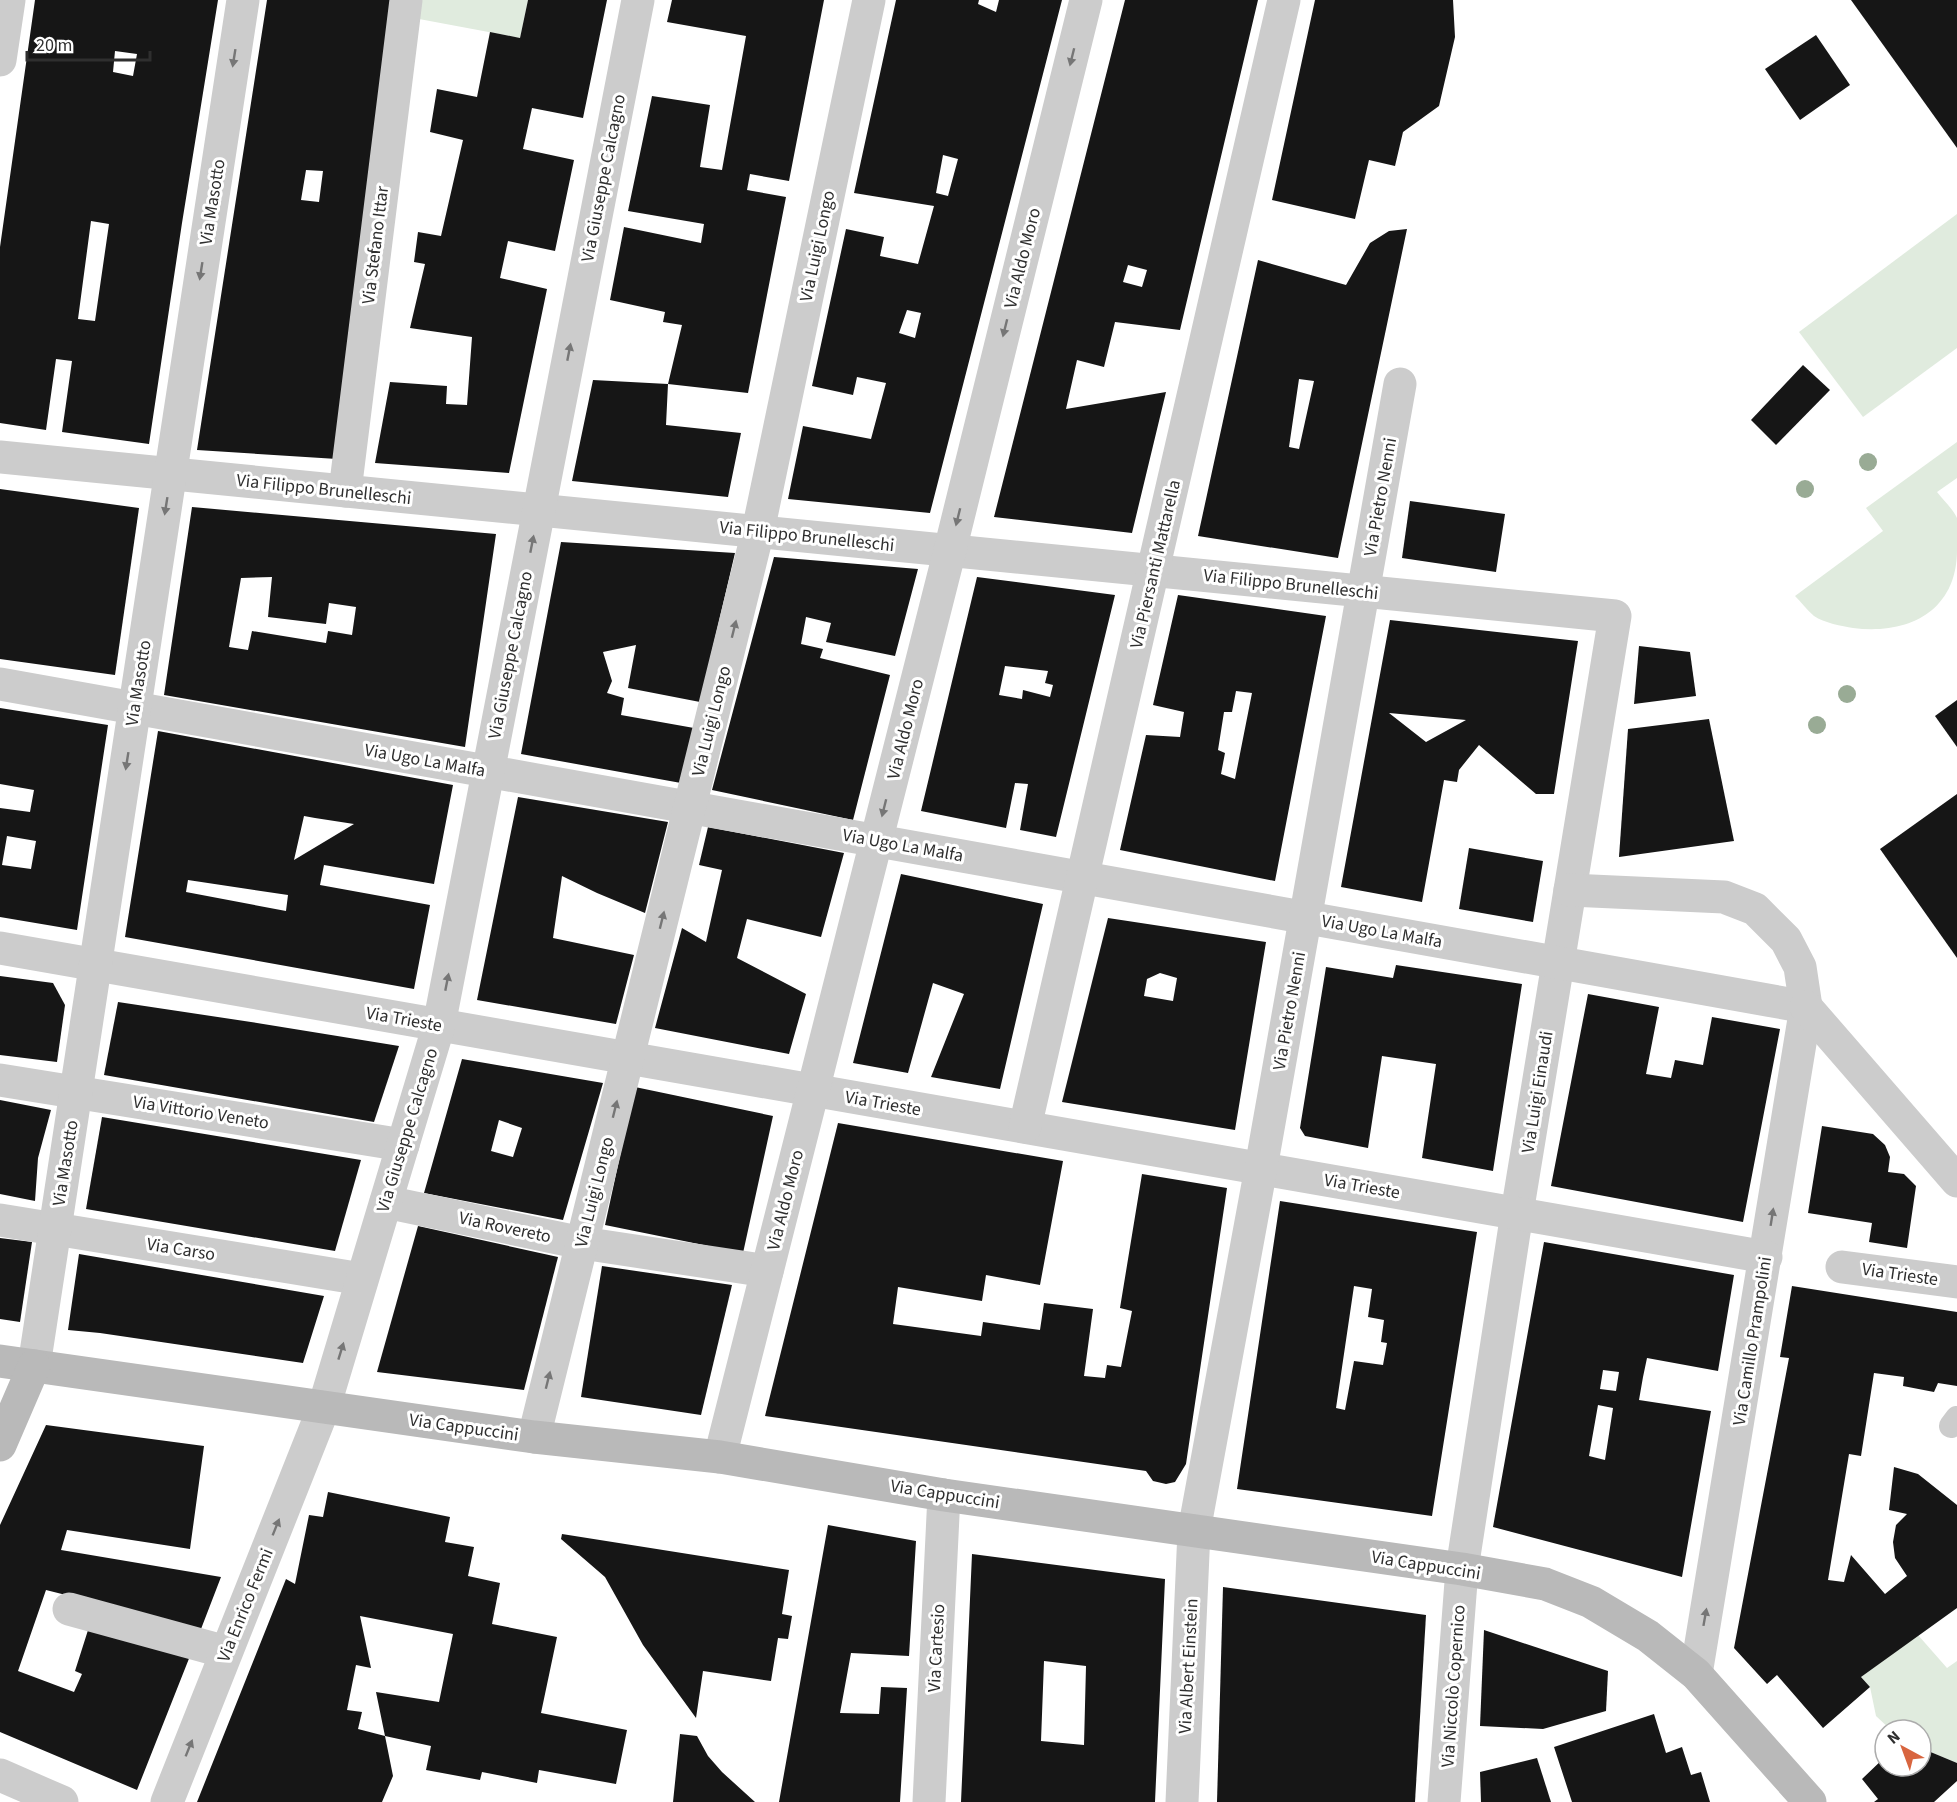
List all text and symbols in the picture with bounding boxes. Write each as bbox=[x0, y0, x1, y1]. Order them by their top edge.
scale bar bbox=[27, 24, 150, 62]
text: 20 m bbox=[36, 33, 72, 58]
one-way arrow bbox=[230, 48, 239, 67]
one-way arrow bbox=[1067, 48, 1077, 66]
street label: Via Giuseppe Calcagno bbox=[575, 92, 632, 264]
street label: Via Masotto bbox=[193, 157, 232, 247]
street label: Via Stefano Ittar bbox=[356, 184, 395, 306]
street label: Via Luigi Longo bbox=[794, 188, 841, 304]
street label: Via Aldo Moro bbox=[998, 205, 1047, 311]
one-way arrow bbox=[197, 262, 206, 281]
one-way arrow bbox=[1000, 318, 1010, 337]
one-way arrow bbox=[565, 342, 574, 361]
street label: Via Pietro Nenni bbox=[1358, 436, 1403, 558]
street label: Via Filippo Brunelleschi bbox=[235, 468, 413, 511]
street label: Via Piersanti Mattarella bbox=[1124, 477, 1187, 651]
one-way arrow bbox=[161, 496, 170, 515]
one-way arrow bbox=[953, 508, 963, 526]
street label: Via Filippo Brunelleschi bbox=[718, 515, 896, 558]
one-way arrow bbox=[528, 534, 537, 553]
street label: Via Filippo Brunelleschi bbox=[1202, 563, 1380, 606]
street label: Via Giuseppe Calcagno bbox=[482, 569, 539, 741]
one-way arrow bbox=[729, 619, 739, 638]
street label: Via Masotto bbox=[119, 638, 158, 728]
street label: Via Luigi Longo bbox=[686, 663, 737, 779]
street label: Via Aldo Moro bbox=[881, 676, 930, 782]
street label: Via Ugo La Malfa bbox=[363, 738, 487, 783]
one-way arrow bbox=[122, 751, 131, 770]
one-way arrow bbox=[879, 799, 889, 817]
street label: Via Ugo La Malfa bbox=[841, 823, 965, 868]
street label: Via Ugo La Malfa bbox=[1320, 909, 1444, 954]
one-way arrow bbox=[658, 911, 668, 929]
street label: Via Pietro Nenni bbox=[1267, 950, 1312, 1072]
one-way arrow bbox=[443, 973, 452, 992]
street label: Via Trieste bbox=[364, 1001, 444, 1038]
street label: Via Luigi Einaudi bbox=[1516, 1029, 1559, 1155]
street label: Via Giuseppe Calcagno bbox=[371, 1045, 444, 1215]
street label: Via Trieste bbox=[843, 1085, 923, 1122]
street label: Via Vittorio Veneto bbox=[131, 1089, 271, 1136]
one-way arrow bbox=[611, 1100, 621, 1118]
street label: Via Masotto bbox=[46, 1118, 85, 1208]
street label: Via Luigi Longo bbox=[569, 1134, 620, 1250]
street label: Via Aldo Moro bbox=[761, 1147, 810, 1253]
street label: Via Trieste bbox=[1322, 1168, 1402, 1205]
street label: Via Rovereto bbox=[456, 1206, 553, 1249]
one-way arrow bbox=[1768, 1208, 1777, 1227]
street label: Via Carso bbox=[145, 1232, 217, 1267]
street label: Via Camillo Prampolini bbox=[1727, 1255, 1778, 1427]
street label: Via Trieste bbox=[1860, 1257, 1940, 1292]
one-way arrow bbox=[337, 1342, 346, 1360]
one-way arrow bbox=[544, 1371, 554, 1389]
street label: Via Cappuccini bbox=[408, 1407, 520, 1448]
street label: Via Cappuccini bbox=[889, 1474, 1001, 1515]
one-way arrow bbox=[271, 1518, 281, 1536]
street label: Via Enrico Fermi bbox=[211, 1545, 280, 1666]
street label: Via Cappuccini bbox=[1370, 1545, 1482, 1586]
street label: Via Albert Einstein bbox=[1172, 1598, 1205, 1734]
street label: Via Cartesio bbox=[922, 1603, 951, 1693]
street label: Via Niccolò Copernico bbox=[1435, 1604, 1472, 1768]
one-way arrow bbox=[1701, 1607, 1710, 1626]
north arrow bbox=[1873, 1718, 1933, 1778]
text: N bbox=[1883, 1726, 1905, 1749]
one-way arrow bbox=[184, 1738, 194, 1756]

